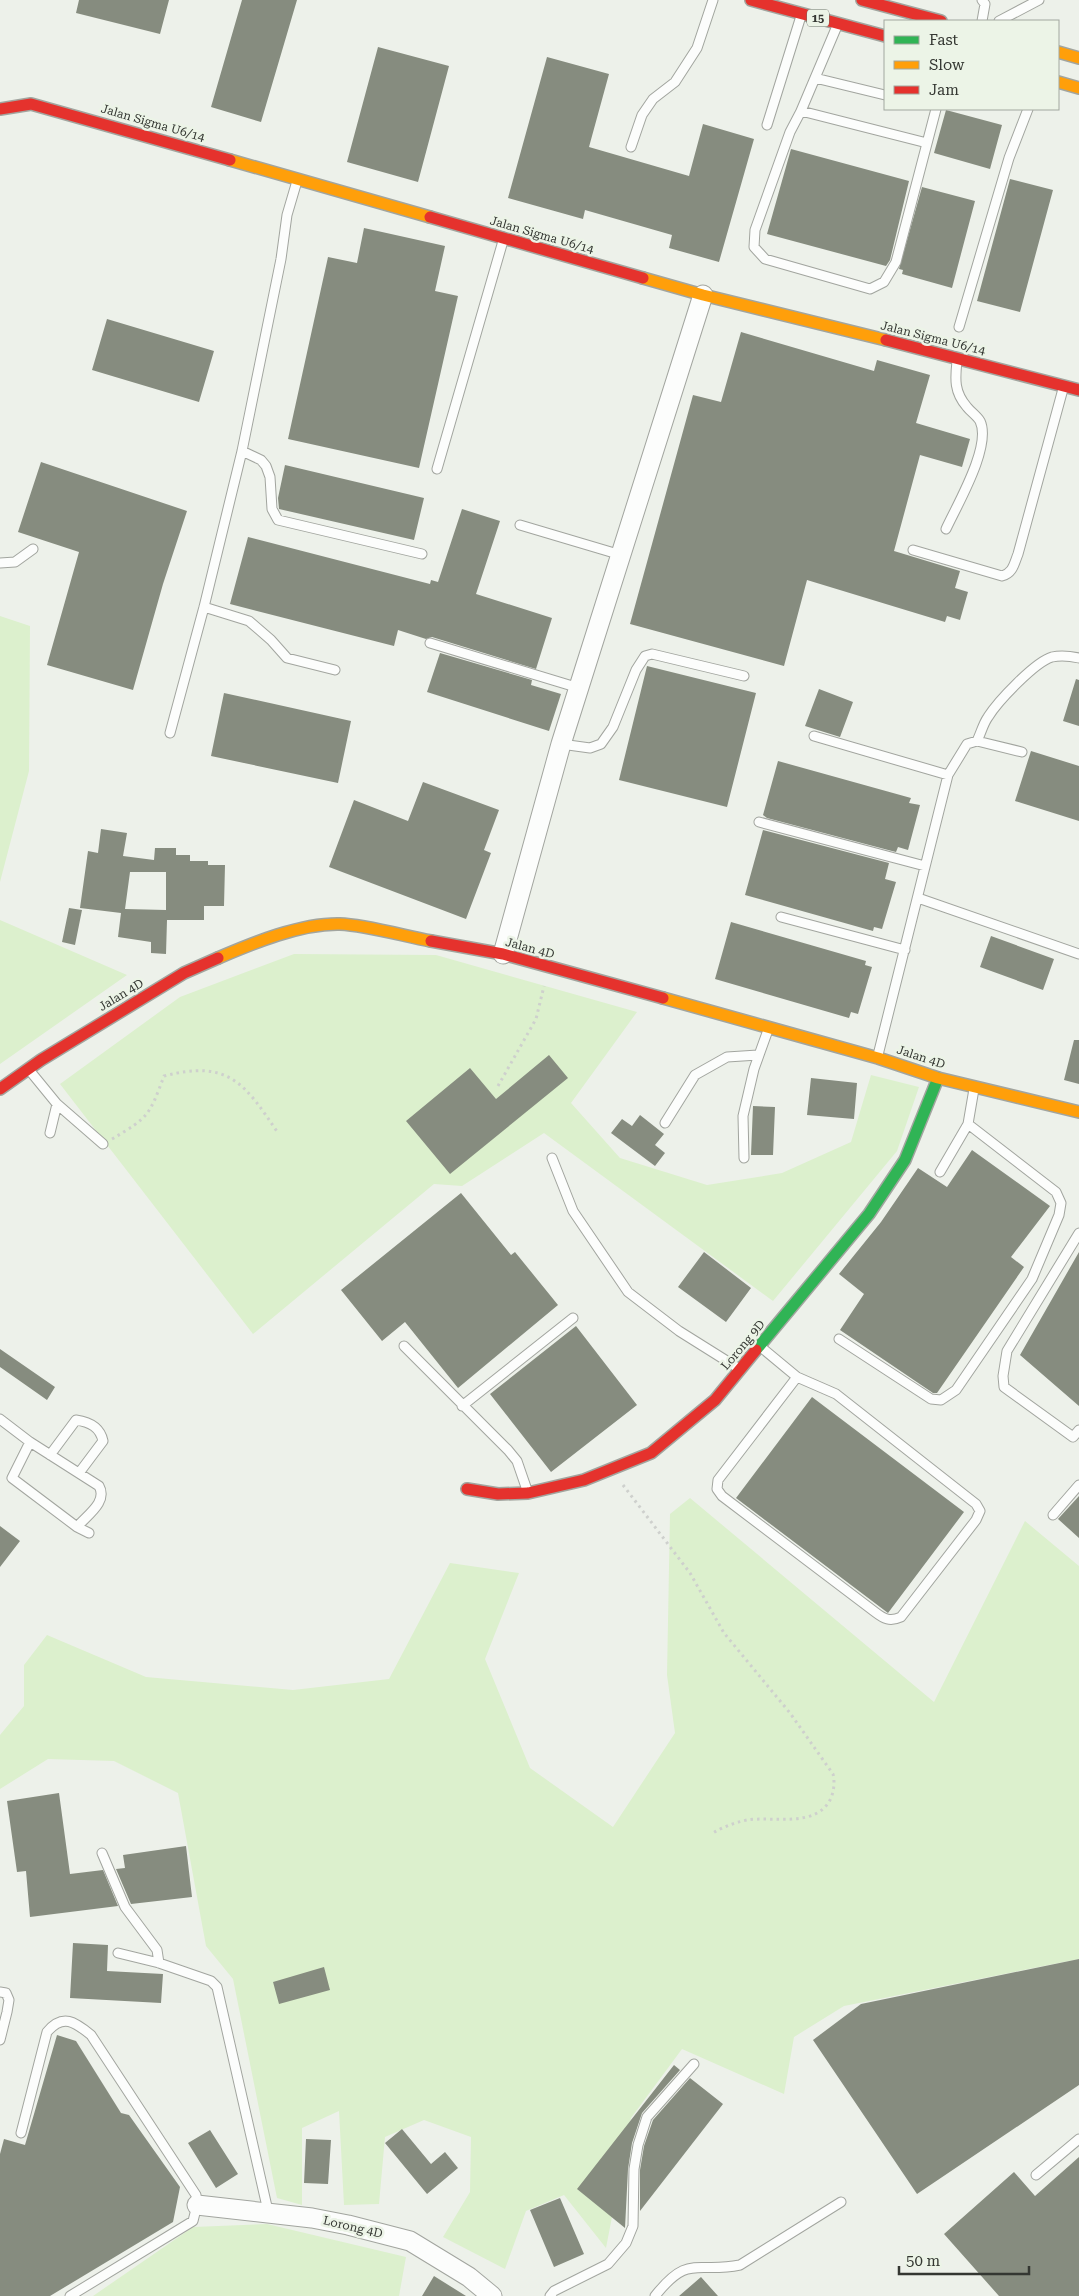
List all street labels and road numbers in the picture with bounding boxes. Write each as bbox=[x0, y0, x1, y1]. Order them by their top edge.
road number: 15 bbox=[807, 10, 829, 27]
street label: Jalan Sigma U6/14 bbox=[99, 101, 207, 145]
street label: Jalan Sigma U6/14 bbox=[488, 213, 596, 257]
street label: Jalan Sigma U6/14 bbox=[879, 318, 987, 358]
street label: Jalan 4D bbox=[504, 935, 556, 961]
street label: Jalan 4D bbox=[96, 976, 146, 1014]
street label: Jalan 4D bbox=[895, 1043, 947, 1071]
street label: Lorong 9D bbox=[718, 1317, 768, 1373]
street label: Lorong 4D bbox=[322, 2213, 384, 2241]

